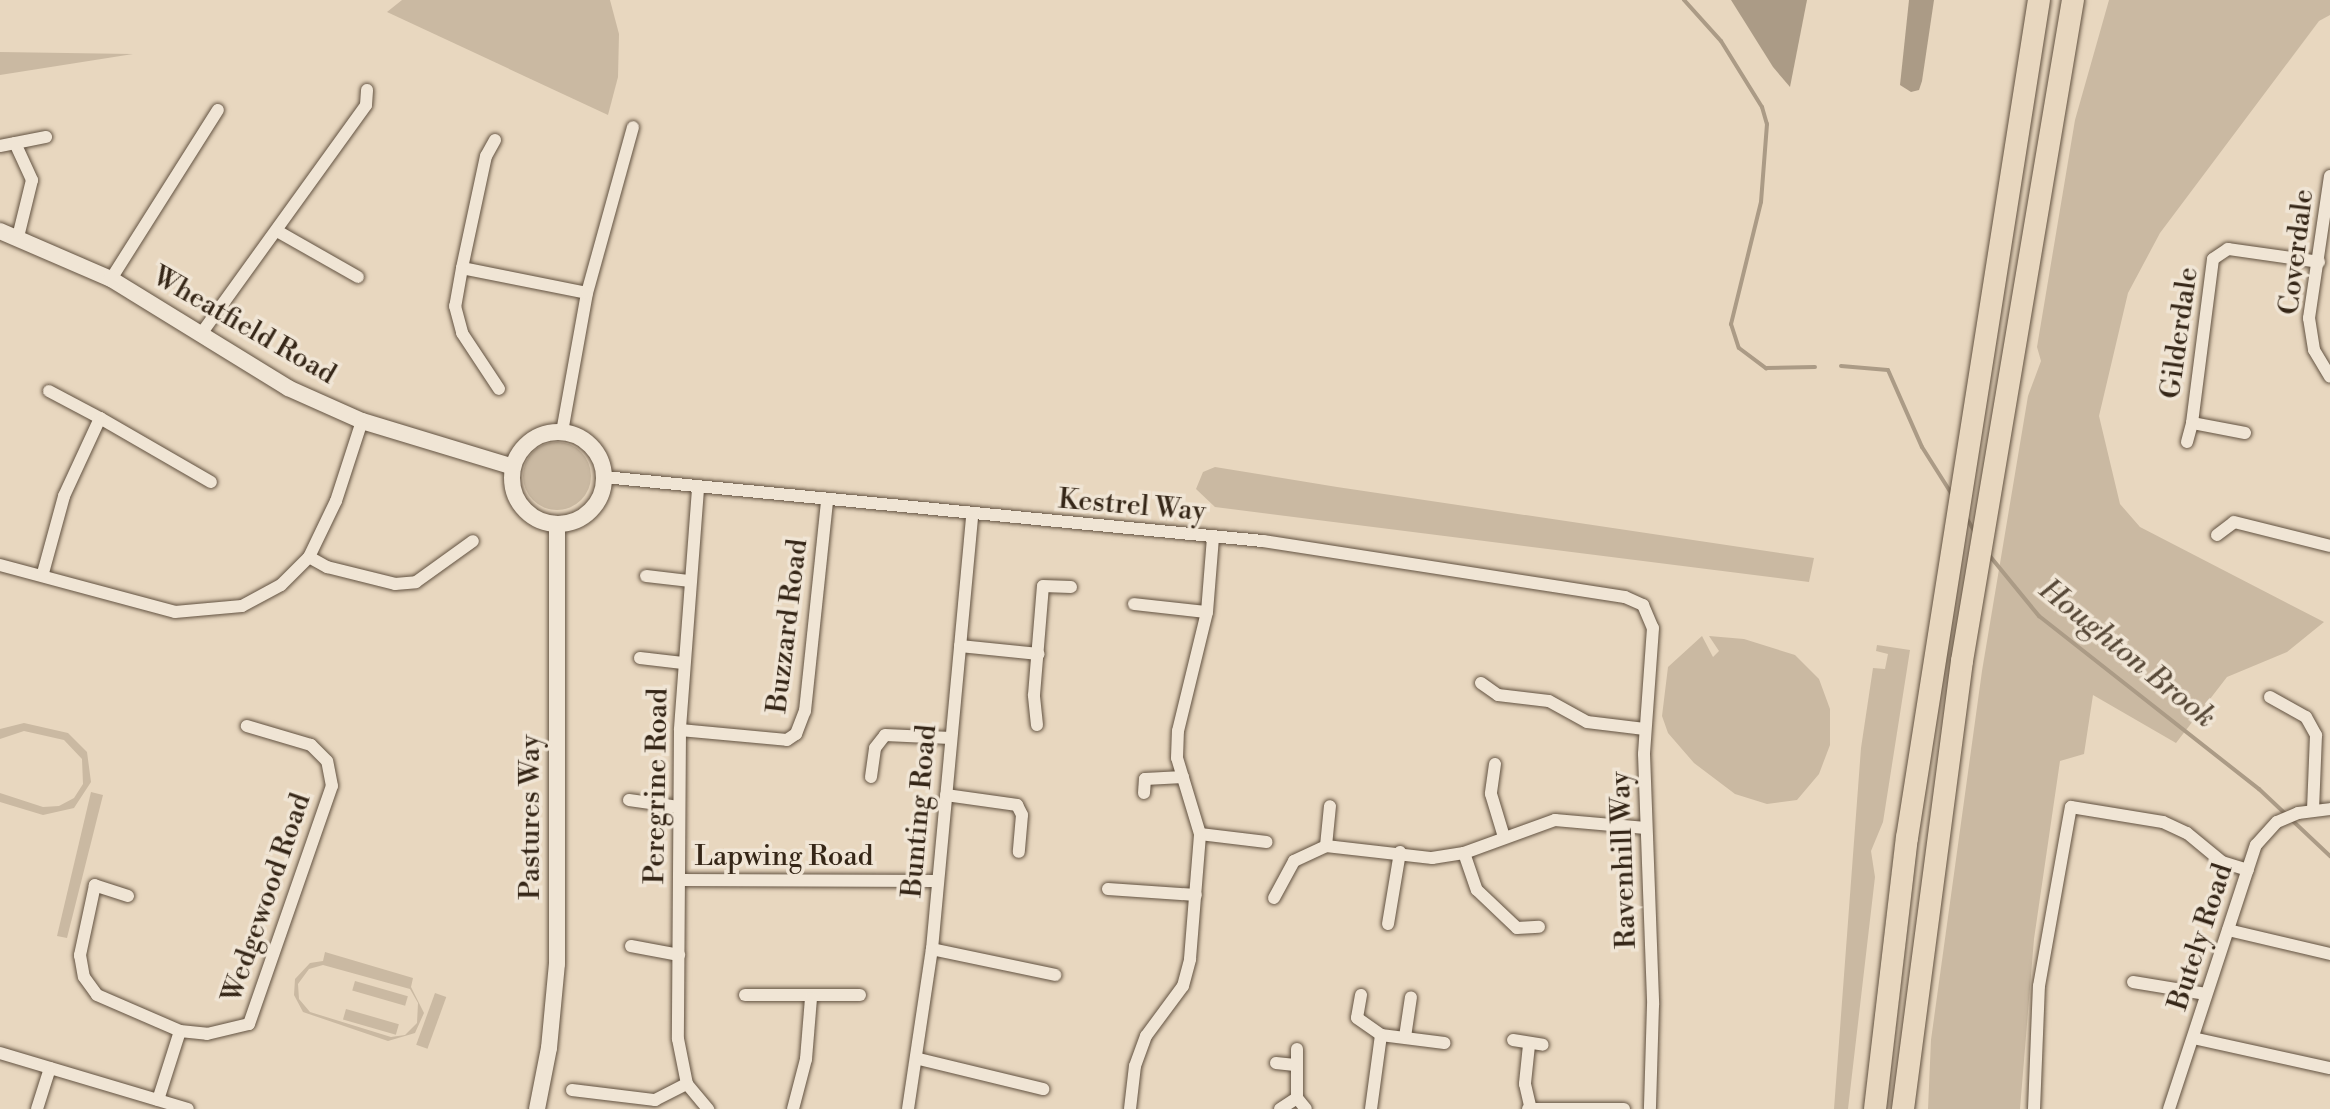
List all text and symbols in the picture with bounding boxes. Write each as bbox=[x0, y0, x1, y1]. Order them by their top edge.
street label: Coverdale bbox=[2273, 187, 2321, 317]
street label: Wheatfield Road bbox=[146, 260, 342, 392]
street label: Gilderdale bbox=[2154, 265, 2206, 401]
street label: Kestrel Way bbox=[1057, 483, 1207, 529]
street label: Buzzard Road bbox=[761, 537, 815, 715]
water label: Houghton Brook bbox=[2032, 572, 2222, 736]
street label: Peregrine Road bbox=[638, 688, 676, 884]
street label: Bunting Road bbox=[896, 723, 944, 899]
street label: Pastures Way bbox=[514, 734, 548, 900]
street label: Ravenhill Way bbox=[1604, 771, 1644, 949]
street label: Wedgewood Road bbox=[215, 789, 319, 1007]
street label: Lapwing Road bbox=[694, 840, 874, 874]
street label: Butely Road bbox=[2162, 859, 2240, 1015]

